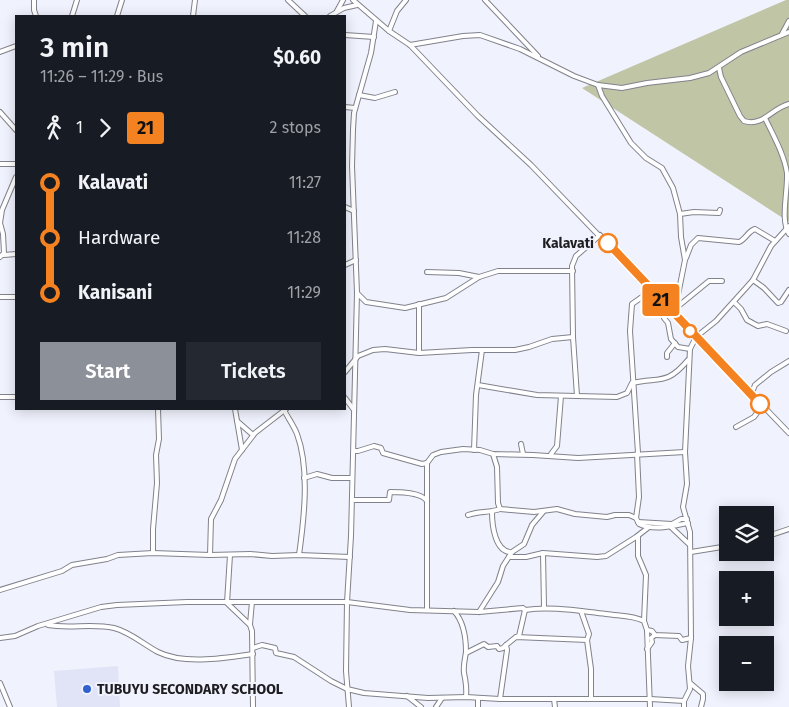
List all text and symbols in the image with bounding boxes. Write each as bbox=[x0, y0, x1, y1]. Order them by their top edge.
text: 3 min bbox=[40, 31, 109, 64]
text: $0.60 bbox=[273, 46, 321, 69]
text: 11:26 – 11:29 · Bus bbox=[40, 67, 163, 86]
icon: walk bbox=[40, 114, 68, 142]
icon: forward bbox=[91, 114, 119, 142]
text: 21 bbox=[137, 117, 154, 139]
text: 1 bbox=[76, 118, 83, 137]
text: 2 stops bbox=[270, 118, 321, 137]
text: Kalavati bbox=[78, 171, 148, 194]
text: 11:27 bbox=[289, 173, 321, 192]
text: Hardware bbox=[78, 226, 160, 249]
text: 11:28 bbox=[287, 228, 321, 247]
marker: Kalavati bbox=[598, 233, 618, 253]
place label: Kalavati bbox=[542, 235, 594, 252]
text: Kanisani bbox=[78, 281, 152, 304]
text: 11:29 bbox=[287, 283, 321, 302]
line badge: 21 bbox=[638, 284, 684, 316]
text: 21 bbox=[652, 289, 670, 311]
unlabelled marker bbox=[683, 324, 697, 338]
button: Start bbox=[40, 342, 176, 400]
button: Tickets bbox=[186, 342, 321, 400]
unlabelled marker bbox=[750, 394, 770, 414]
map controls bbox=[719, 506, 774, 691]
button: layers bbox=[719, 506, 774, 561]
button: + bbox=[719, 571, 774, 626]
button: − bbox=[719, 636, 774, 691]
place label: TUBUYU SECONDARY SCHOOL bbox=[97, 681, 283, 698]
marker: TUBUYU SECONDARY SCHOOL bbox=[81, 683, 93, 695]

